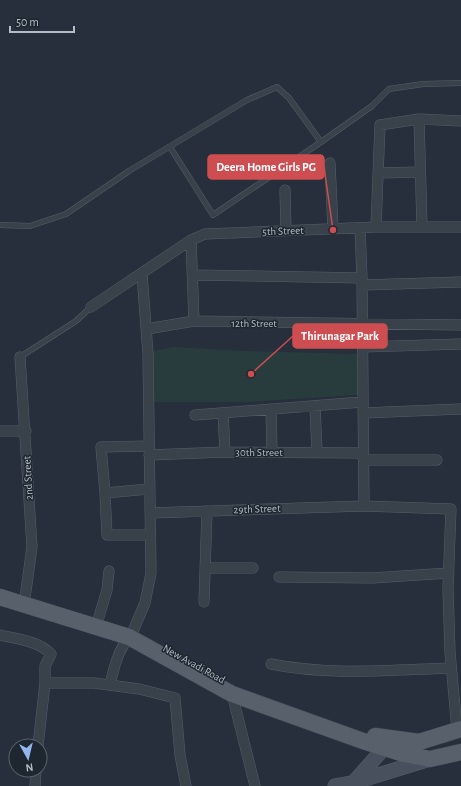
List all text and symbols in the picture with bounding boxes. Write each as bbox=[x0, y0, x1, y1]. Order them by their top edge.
scale bar bbox=[10, 8, 74, 34]
text: 50 m bbox=[16, 16, 39, 28]
callout: Deera Home Girls PG bbox=[208, 155, 324, 179]
text: Deera Home Girls PG bbox=[216, 161, 316, 173]
street label: 5th Street bbox=[262, 225, 304, 237]
street label: 12th Street bbox=[231, 318, 277, 329]
callout: Thirunagar Park bbox=[293, 324, 387, 348]
text: Thirunagar Park bbox=[301, 330, 379, 342]
street label: 30th Street bbox=[235, 447, 283, 458]
street label: 2nd Street bbox=[21, 455, 35, 500]
street label: 29th Street bbox=[233, 503, 281, 515]
street label: New Avadi Road bbox=[161, 642, 227, 686]
north arrow bbox=[8, 738, 48, 778]
text: N bbox=[25, 761, 34, 773]

